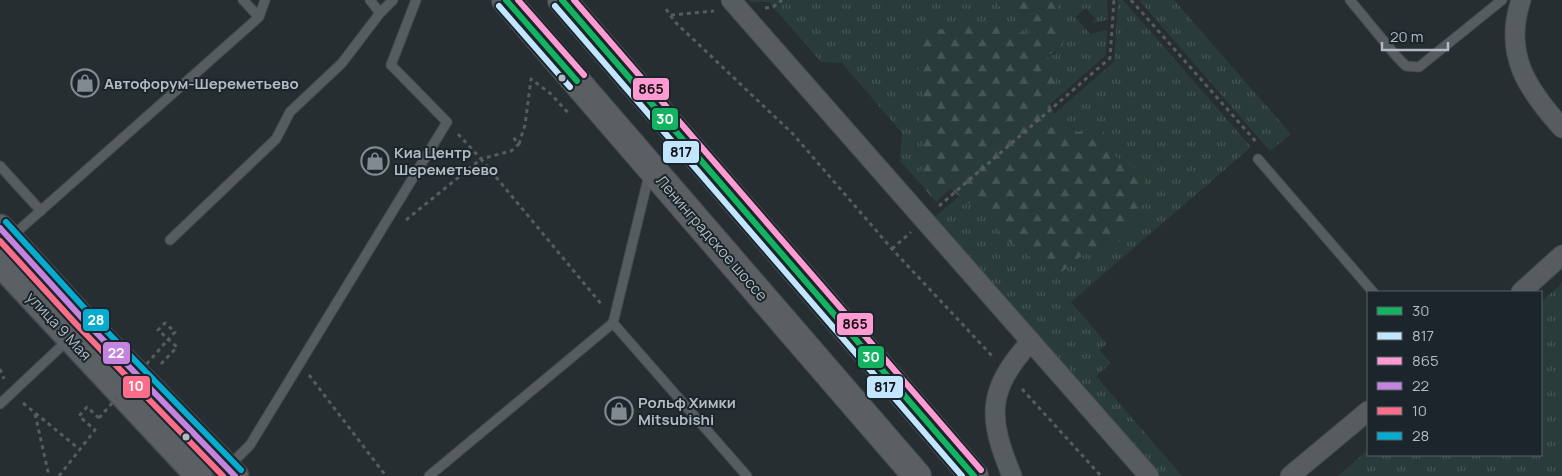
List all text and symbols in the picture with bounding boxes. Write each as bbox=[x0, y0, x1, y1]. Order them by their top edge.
scale bar bbox=[1382, 20, 1448, 52]
text: 20 m bbox=[1390, 26, 1423, 47]
shop icon: Автофорум-Шереметьево bbox=[70, 68, 100, 98]
place label: Автофорум-Шереметьево bbox=[104, 73, 299, 94]
unlabelled marker bbox=[557, 73, 567, 83]
line badge: 865 bbox=[632, 77, 670, 101]
text: 865 bbox=[638, 79, 664, 98]
line badge: 30 bbox=[651, 107, 679, 131]
text: 30 bbox=[656, 109, 674, 128]
line badge: 817 bbox=[662, 140, 700, 164]
place label: Киа Центр Шереметьево bbox=[394, 142, 498, 180]
text: 817 bbox=[670, 142, 692, 161]
shop icon: Киа Центр Шереметьево bbox=[360, 146, 390, 176]
street label: Ленинградское шоссе bbox=[651, 171, 773, 306]
street label: улица 9 Мая bbox=[22, 287, 96, 365]
legend bbox=[1367, 291, 1542, 456]
text: 30 bbox=[1412, 300, 1429, 321]
line badge: 28 bbox=[82, 308, 110, 332]
text: 28 bbox=[88, 310, 104, 329]
line badge: 865 bbox=[836, 312, 874, 336]
text: 865 bbox=[842, 314, 868, 333]
text: 817 bbox=[1412, 325, 1434, 346]
line badge: 22 bbox=[102, 341, 131, 365]
text: 22 bbox=[108, 343, 124, 362]
line badge: 30 bbox=[857, 345, 885, 369]
text: 30 bbox=[862, 347, 880, 366]
text: 865 bbox=[1412, 350, 1439, 371]
line badge: 10 bbox=[122, 375, 151, 399]
line badge: 817 bbox=[866, 375, 904, 399]
text: 22 bbox=[1412, 375, 1429, 396]
text: 10 bbox=[128, 376, 144, 395]
text: 817 bbox=[874, 377, 896, 396]
place label: Рольф Химки Mitsubishi bbox=[638, 392, 736, 430]
shop icon: Рольф Химки Mitsubishi bbox=[604, 396, 634, 426]
text: 10 bbox=[1412, 400, 1427, 421]
text: 28 bbox=[1412, 425, 1429, 446]
unlabelled marker bbox=[181, 432, 191, 442]

